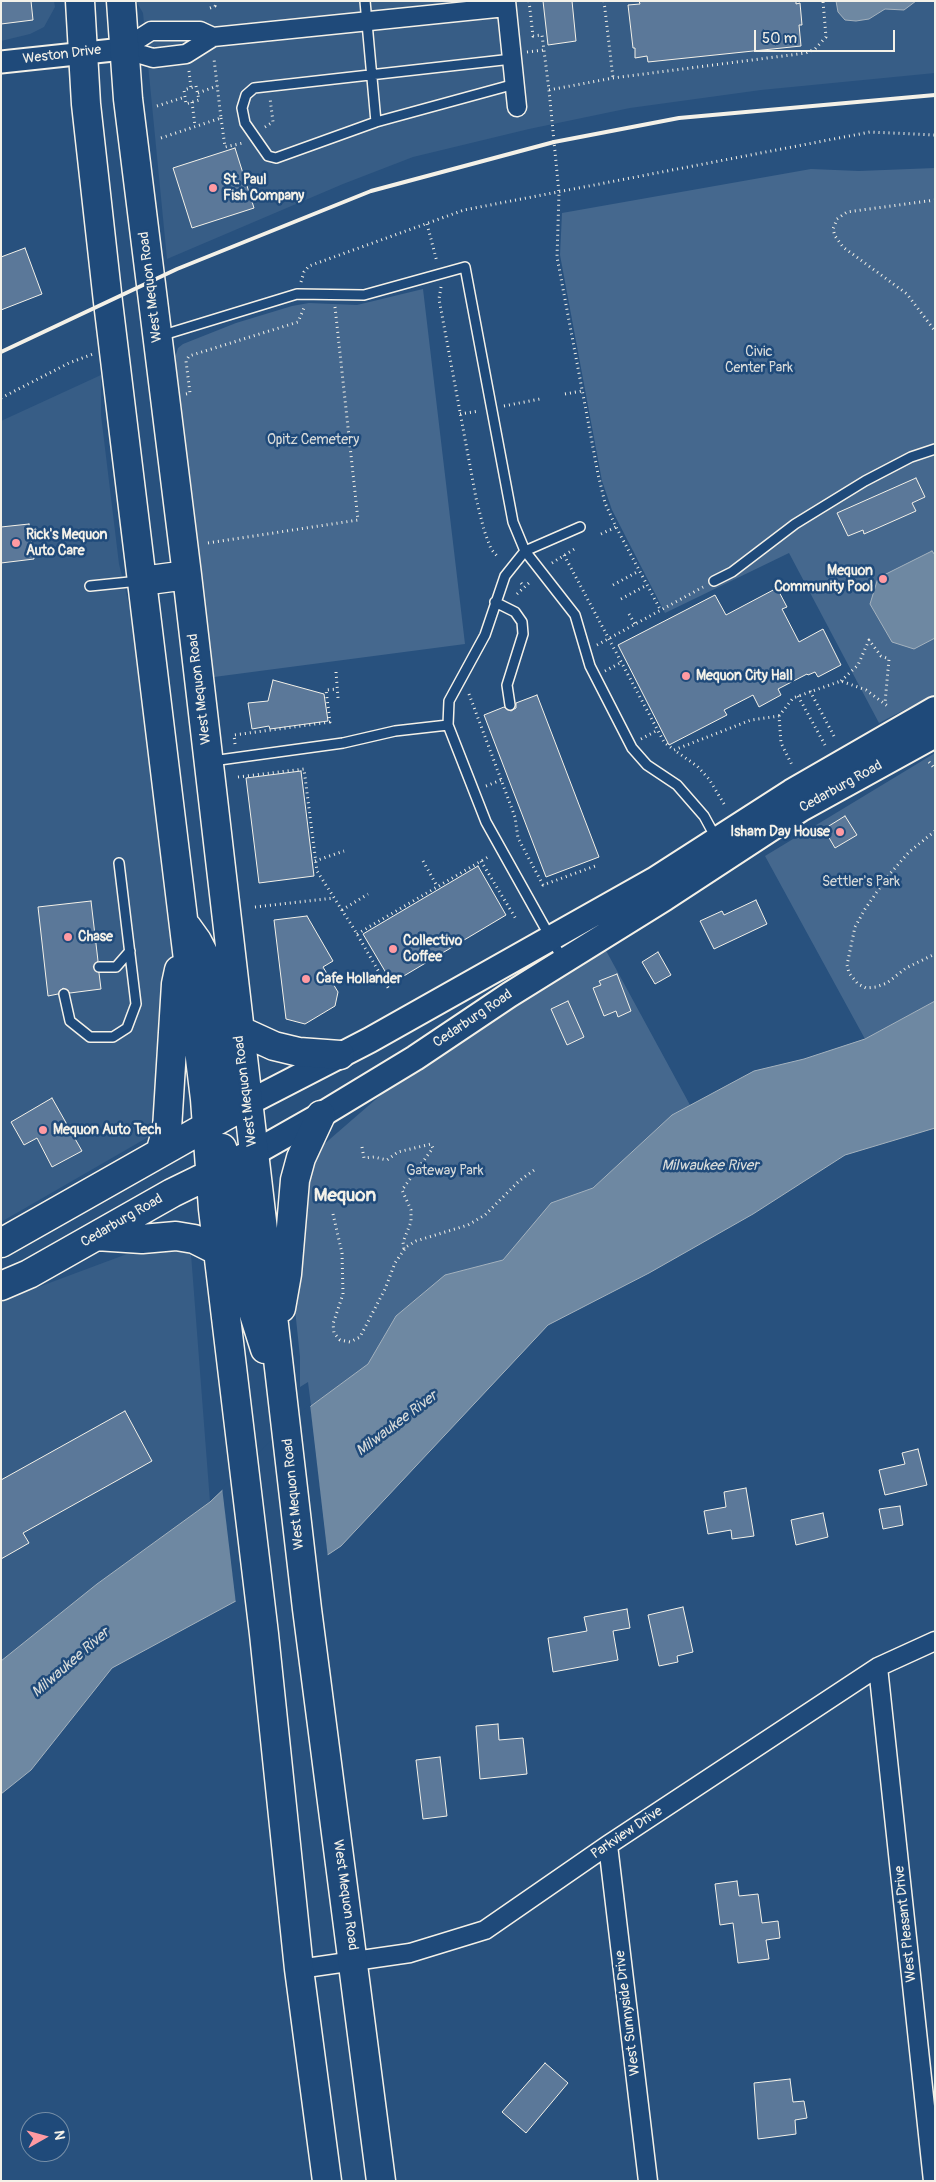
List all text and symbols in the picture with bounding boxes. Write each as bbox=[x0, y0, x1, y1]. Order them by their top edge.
scale bar bbox=[756, 20, 897, 52]
text: 50 m bbox=[762, 29, 797, 48]
street label: Weston Drive bbox=[22, 42, 102, 68]
place label: St. Paul Fish Company bbox=[223, 172, 304, 204]
marker: St. Paul Fish Company bbox=[207, 182, 219, 194]
street label: West Mequon Road bbox=[136, 231, 166, 343]
park label: Civic Center Park bbox=[725, 344, 793, 377]
park label: Opitz Cemetery bbox=[267, 432, 359, 448]
place label: Rick's Mequon Auto Care bbox=[26, 527, 107, 560]
marker: Rick's Mequon Auto Care bbox=[10, 537, 22, 549]
place label: Mequon Community Pool bbox=[774, 563, 873, 596]
marker: Mequon Community Pool bbox=[877, 573, 889, 585]
street label: West Mequon Road bbox=[185, 633, 215, 745]
place label: Mequon City Hall bbox=[696, 668, 793, 684]
marker: Mequon City Hall bbox=[680, 670, 692, 682]
street label: Cedarburg Road bbox=[797, 757, 885, 817]
place label: Isham Day House bbox=[730, 824, 830, 840]
marker: Isham Day House bbox=[834, 826, 846, 838]
park label: Settler's Park bbox=[822, 874, 900, 890]
place label: Chase bbox=[78, 929, 113, 945]
marker: Chase bbox=[62, 931, 74, 943]
place label: Collectivo Coffee bbox=[403, 933, 462, 966]
marker: Collectivo Coffee bbox=[387, 943, 399, 955]
place label: Cafe Hollander bbox=[316, 971, 402, 987]
marker: Cafe Hollander bbox=[300, 973, 312, 985]
street label: Cedarburg Road bbox=[430, 986, 516, 1052]
street label: West Mequon Road bbox=[231, 1035, 261, 1147]
place label: Mequon Auto Tech bbox=[53, 1122, 161, 1138]
marker: Mequon Auto Tech bbox=[37, 1124, 49, 1136]
water label: Milwaukee River bbox=[662, 1157, 758, 1175]
park label: Gateway Park bbox=[406, 1163, 484, 1179]
district label: Mequon bbox=[314, 1185, 376, 1207]
street label: Cedarburg Road bbox=[78, 1191, 166, 1251]
water label: Milwaukee River bbox=[353, 1388, 441, 1460]
street label: West Mequon Road bbox=[280, 1438, 308, 1550]
water label: Milwaukee River bbox=[28, 1624, 114, 1702]
street label: Parkview Drive bbox=[588, 1803, 666, 1863]
street label: West Mequon Road bbox=[329, 1839, 361, 1951]
street label: West Pleasant Drive bbox=[892, 1865, 920, 1983]
street label: West Sunnyside Drive bbox=[612, 1949, 644, 2077]
north arrow bbox=[20, 2112, 70, 2162]
text: N bbox=[50, 2129, 68, 2141]

